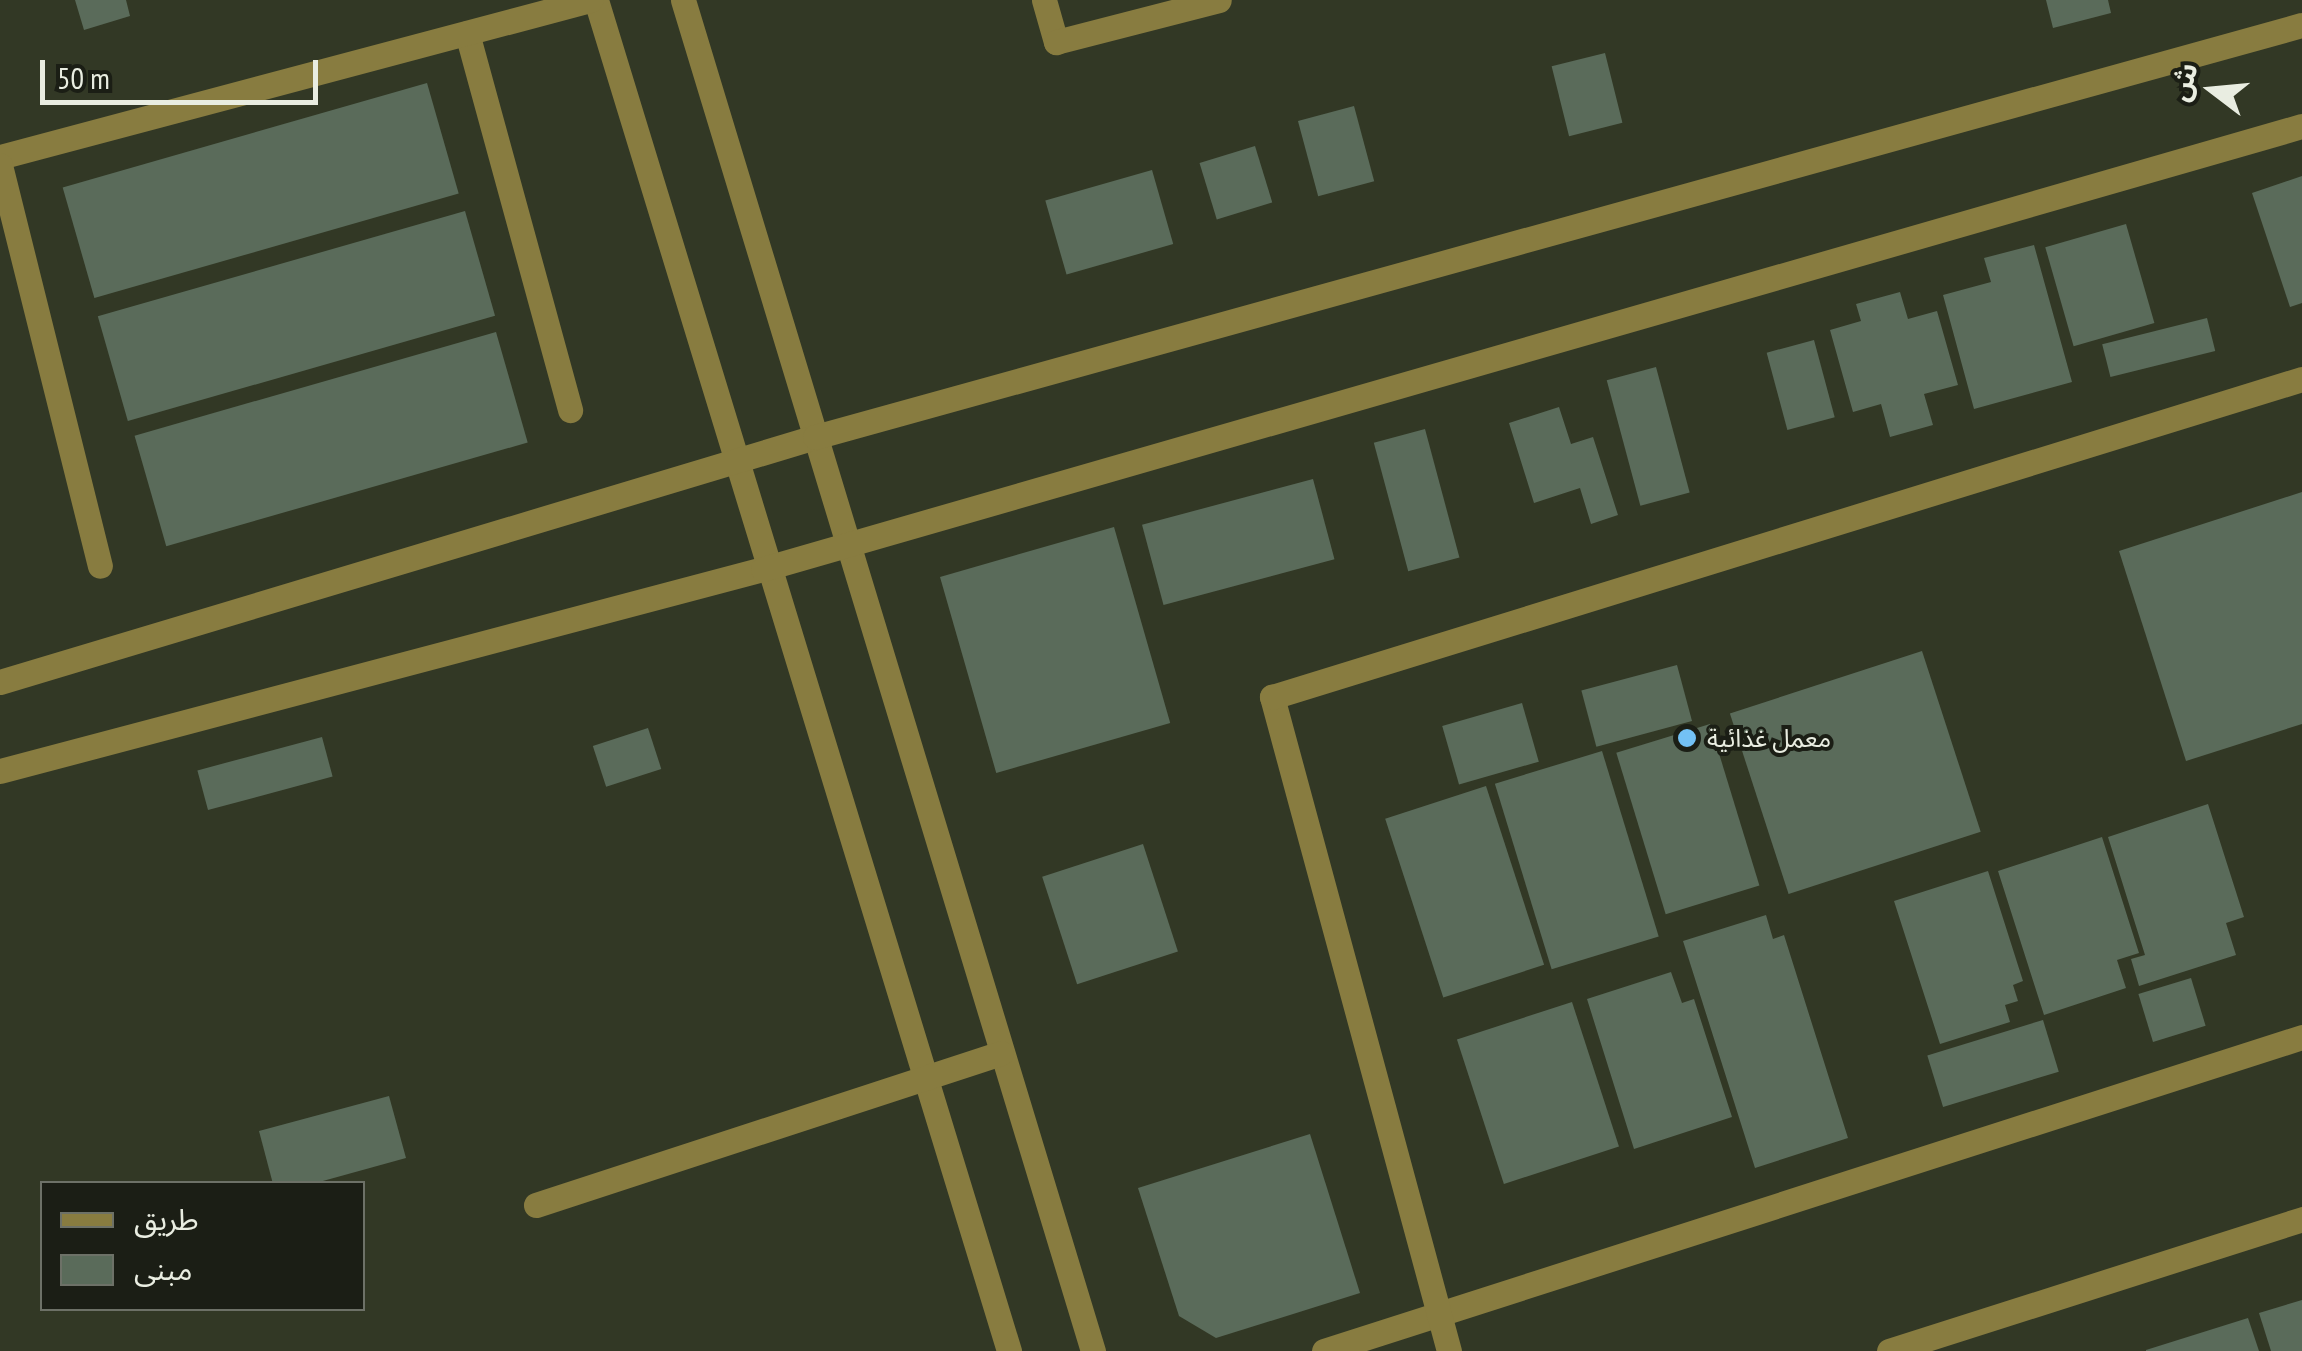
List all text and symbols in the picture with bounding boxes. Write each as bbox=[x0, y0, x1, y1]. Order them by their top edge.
scale bar bbox=[45, 40, 322, 102]
north arrow bbox=[2162, 40, 2262, 140]
text: 50 m bbox=[57, 58, 110, 97]
text: ش bbox=[2160, 58, 2206, 105]
place label: معمل غذائية bbox=[1707, 723, 1831, 753]
marker: معمل غذائية bbox=[1676, 727, 1698, 749]
legend bbox=[40, 1181, 365, 1311]
text: طريق bbox=[134, 1199, 199, 1238]
text: مبنى bbox=[134, 1249, 192, 1288]

